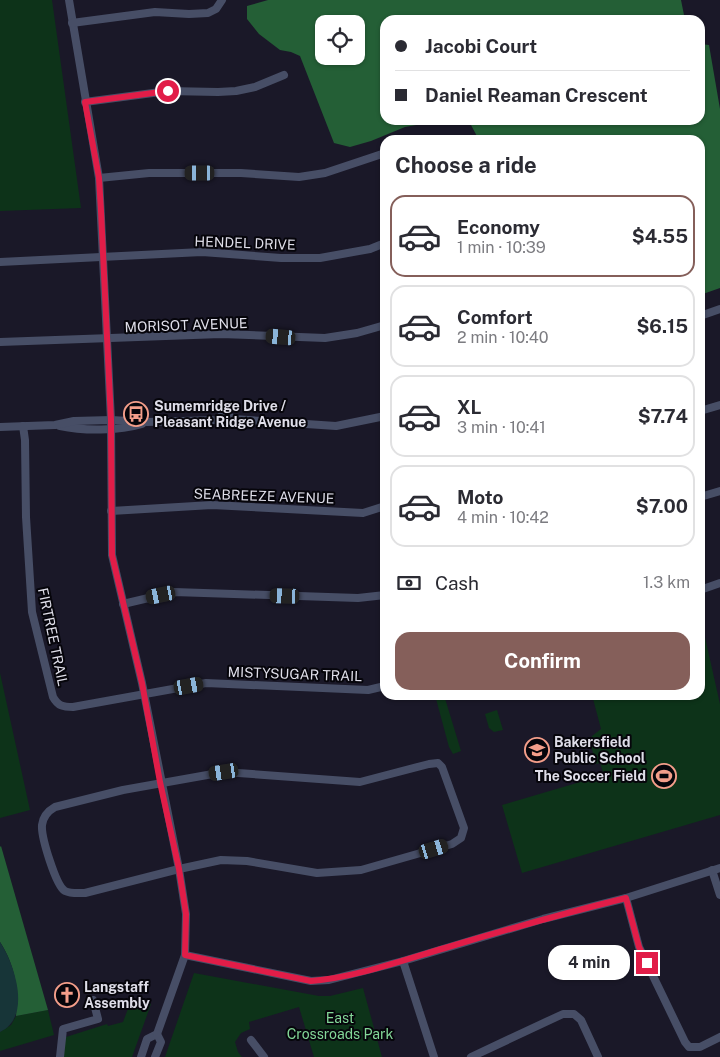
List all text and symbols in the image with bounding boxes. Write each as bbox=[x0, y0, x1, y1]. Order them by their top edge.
map controls bbox=[315, 15, 365, 65]
button: locate bbox=[315, 15, 365, 65]
text: Jacobi Court bbox=[425, 35, 537, 57]
route start bbox=[157, 80, 179, 102]
text: Daniel Reaman Crescent bbox=[425, 84, 648, 106]
text: Choose a ride bbox=[395, 152, 537, 178]
car bbox=[185, 166, 215, 181]
icon: car bbox=[397, 214, 442, 259]
text: Economy bbox=[457, 216, 540, 238]
text: $4.55 bbox=[632, 225, 688, 247]
street label: HENDEL DRIVE bbox=[194, 233, 296, 253]
text: 1 min · 10:39 bbox=[457, 238, 546, 257]
icon: car bbox=[397, 304, 442, 349]
text: Comfort bbox=[457, 306, 533, 328]
street label: MORISOT AVENUE bbox=[124, 315, 248, 335]
text: $6.15 bbox=[636, 315, 688, 337]
car bbox=[265, 328, 296, 346]
text: 2 min · 10:40 bbox=[457, 328, 549, 347]
icon: car bbox=[397, 394, 442, 439]
text: XL bbox=[457, 396, 482, 418]
place label: Sumemridge Drive / Pleasant Ridge Avenue bbox=[154, 398, 306, 430]
bus stop icon: Sumemridge Drive / Pleasant Ridge Avenue bbox=[123, 401, 149, 427]
text: $7.74 bbox=[638, 405, 688, 427]
text: 3 min · 10:41 bbox=[457, 418, 546, 437]
icon: car bbox=[397, 484, 442, 529]
street label: SEABREEZE AVENUE bbox=[193, 486, 335, 506]
text: Moto bbox=[457, 486, 503, 508]
text: $7.00 bbox=[636, 495, 688, 517]
text: 4 min · 10:42 bbox=[457, 508, 549, 527]
icon: cash bbox=[395, 569, 423, 597]
text: Cash bbox=[435, 572, 479, 594]
text: 1.3 km bbox=[643, 573, 690, 592]
car bbox=[144, 585, 177, 605]
street label: FIRTREE TRAIL bbox=[35, 586, 71, 688]
car bbox=[269, 588, 300, 604]
button: Confirm bbox=[395, 632, 690, 690]
street label: MISTYSUGAR TRAIL bbox=[228, 664, 362, 684]
car bbox=[172, 676, 205, 696]
place label: Bakersfield Public School bbox=[554, 734, 646, 766]
school or university icon: Bakersfield Public School bbox=[524, 737, 550, 763]
car bbox=[208, 762, 239, 782]
sports icon: The Soccer Field bbox=[651, 763, 677, 789]
place label: The Soccer Field bbox=[535, 768, 646, 784]
car bbox=[417, 837, 450, 861]
callout: 4 min bbox=[547, 946, 630, 980]
route end bbox=[636, 952, 658, 974]
text: 4 min bbox=[568, 953, 610, 972]
place label: Langstaff Assembly bbox=[84, 979, 150, 1011]
church icon: Langstaff Assembly bbox=[54, 982, 80, 1008]
park label: East Crossroads Park bbox=[287, 1010, 393, 1042]

